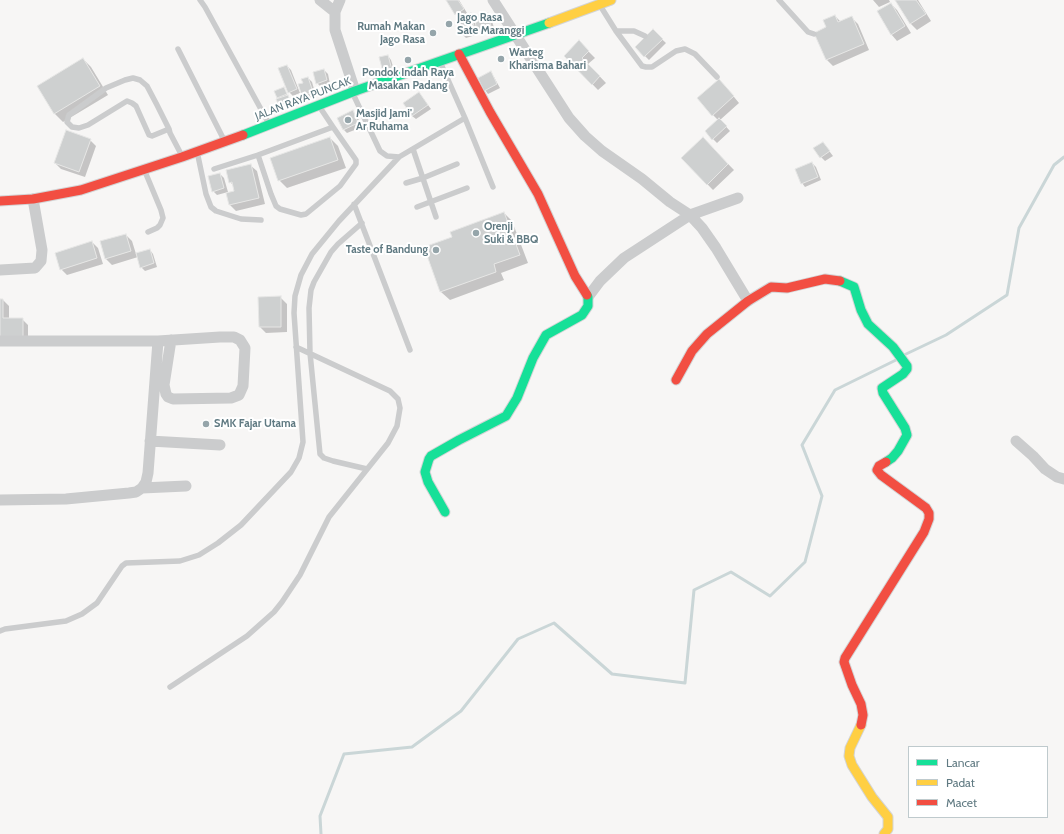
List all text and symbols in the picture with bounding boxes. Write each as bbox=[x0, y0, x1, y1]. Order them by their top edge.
place label: Jago Rasa Sate Maranggi bbox=[457, 11, 524, 37]
marker: Jago Rasa Sate Maranggi bbox=[444, 19, 454, 29]
place label: Rumah Makan Jago Rasa bbox=[357, 20, 425, 46]
marker: Rumah Makan Jago Rasa bbox=[428, 28, 438, 38]
place label: Warteg Kharisma Bahari bbox=[509, 46, 586, 72]
marker: Warteg Kharisma Bahari bbox=[496, 54, 506, 64]
marker: Pondok Indah Raya Masakan Padang bbox=[403, 55, 413, 65]
place label: Pondok Indah Raya Masakan Padang bbox=[362, 66, 454, 92]
street label: JALAN RAYA PUNCAK bbox=[253, 75, 353, 123]
place label: Masjid Jami' Ar Ruhama bbox=[356, 107, 412, 133]
marker: Masjid Jami' Ar Ruhama bbox=[343, 115, 353, 125]
place label: Orenji Suki & BBQ bbox=[484, 220, 538, 246]
marker: Orenji Suki & BBQ bbox=[471, 228, 481, 238]
place label: Taste of Bandung bbox=[346, 243, 428, 257]
marker: Taste of Bandung bbox=[431, 245, 441, 255]
place label: SMK Fajar Utama bbox=[214, 417, 296, 431]
marker: SMK Fajar Utama bbox=[201, 419, 211, 429]
legend bbox=[908, 746, 1048, 818]
text: Lancar bbox=[946, 755, 979, 770]
text: Padat bbox=[946, 775, 975, 790]
text: Macet bbox=[946, 795, 977, 810]

